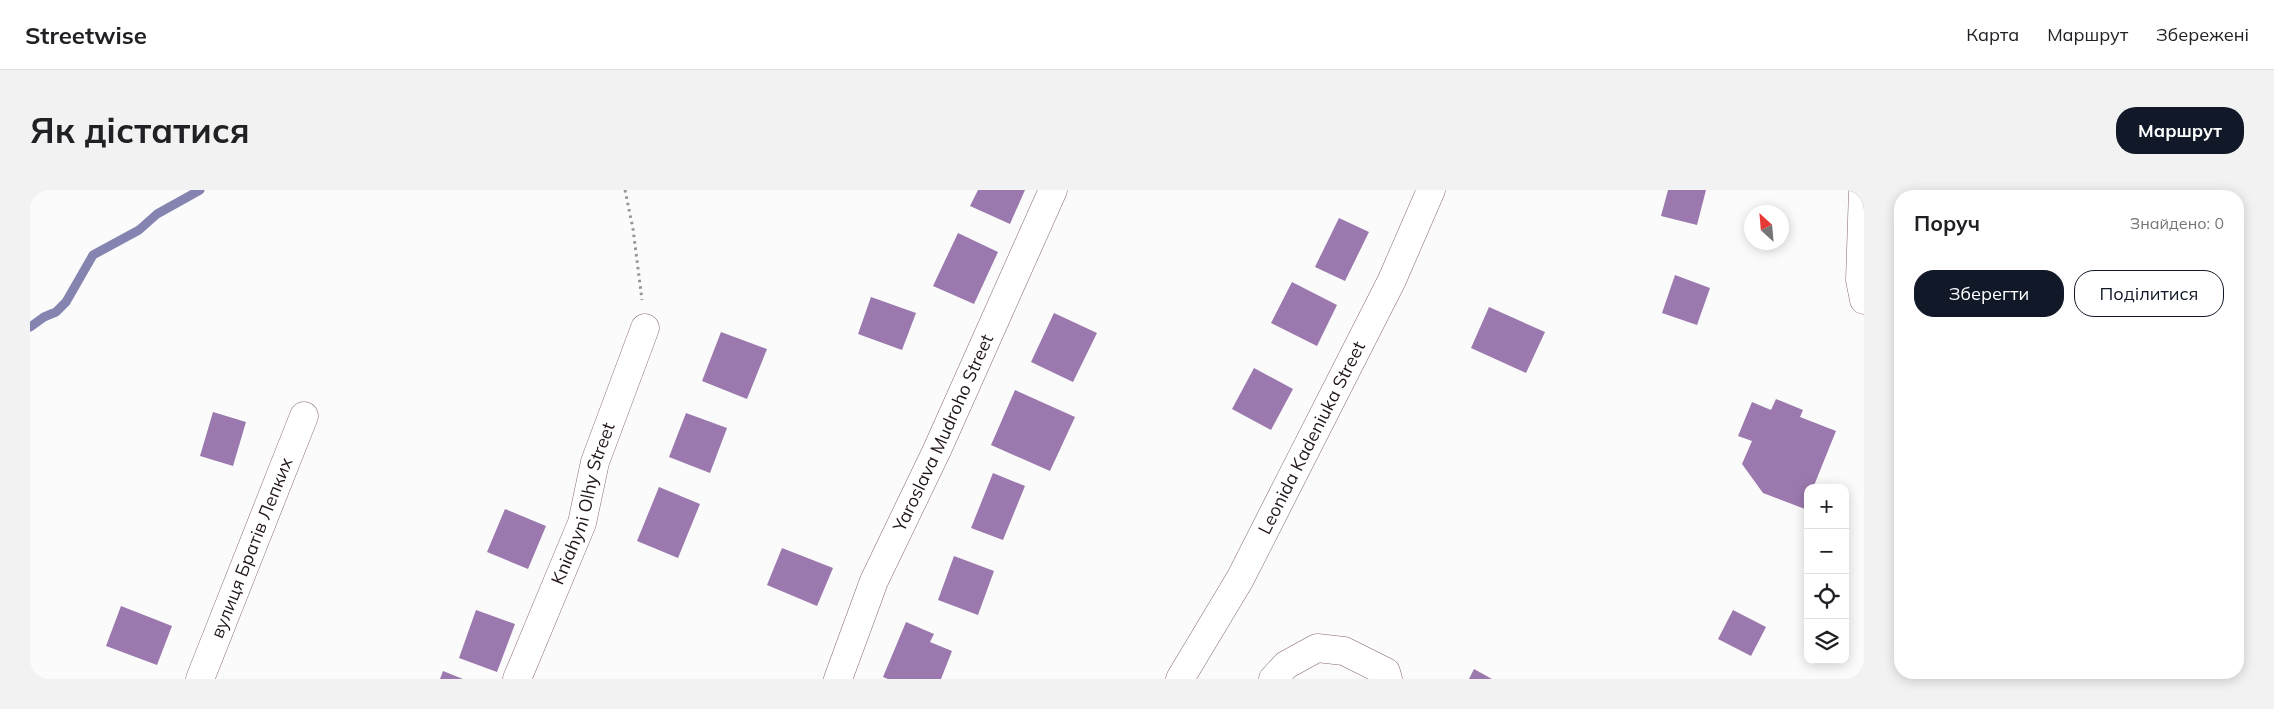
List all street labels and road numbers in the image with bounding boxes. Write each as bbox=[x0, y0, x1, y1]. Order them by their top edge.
street label: Yaroslava Mudroho Street bbox=[887, 330, 998, 536]
street label: Leonida Kadeniuka Street bbox=[1253, 337, 1370, 538]
street label: Kniahyni Olhy Street bbox=[546, 419, 620, 588]
street label: вулиця Братів Лепких bbox=[205, 454, 298, 641]

